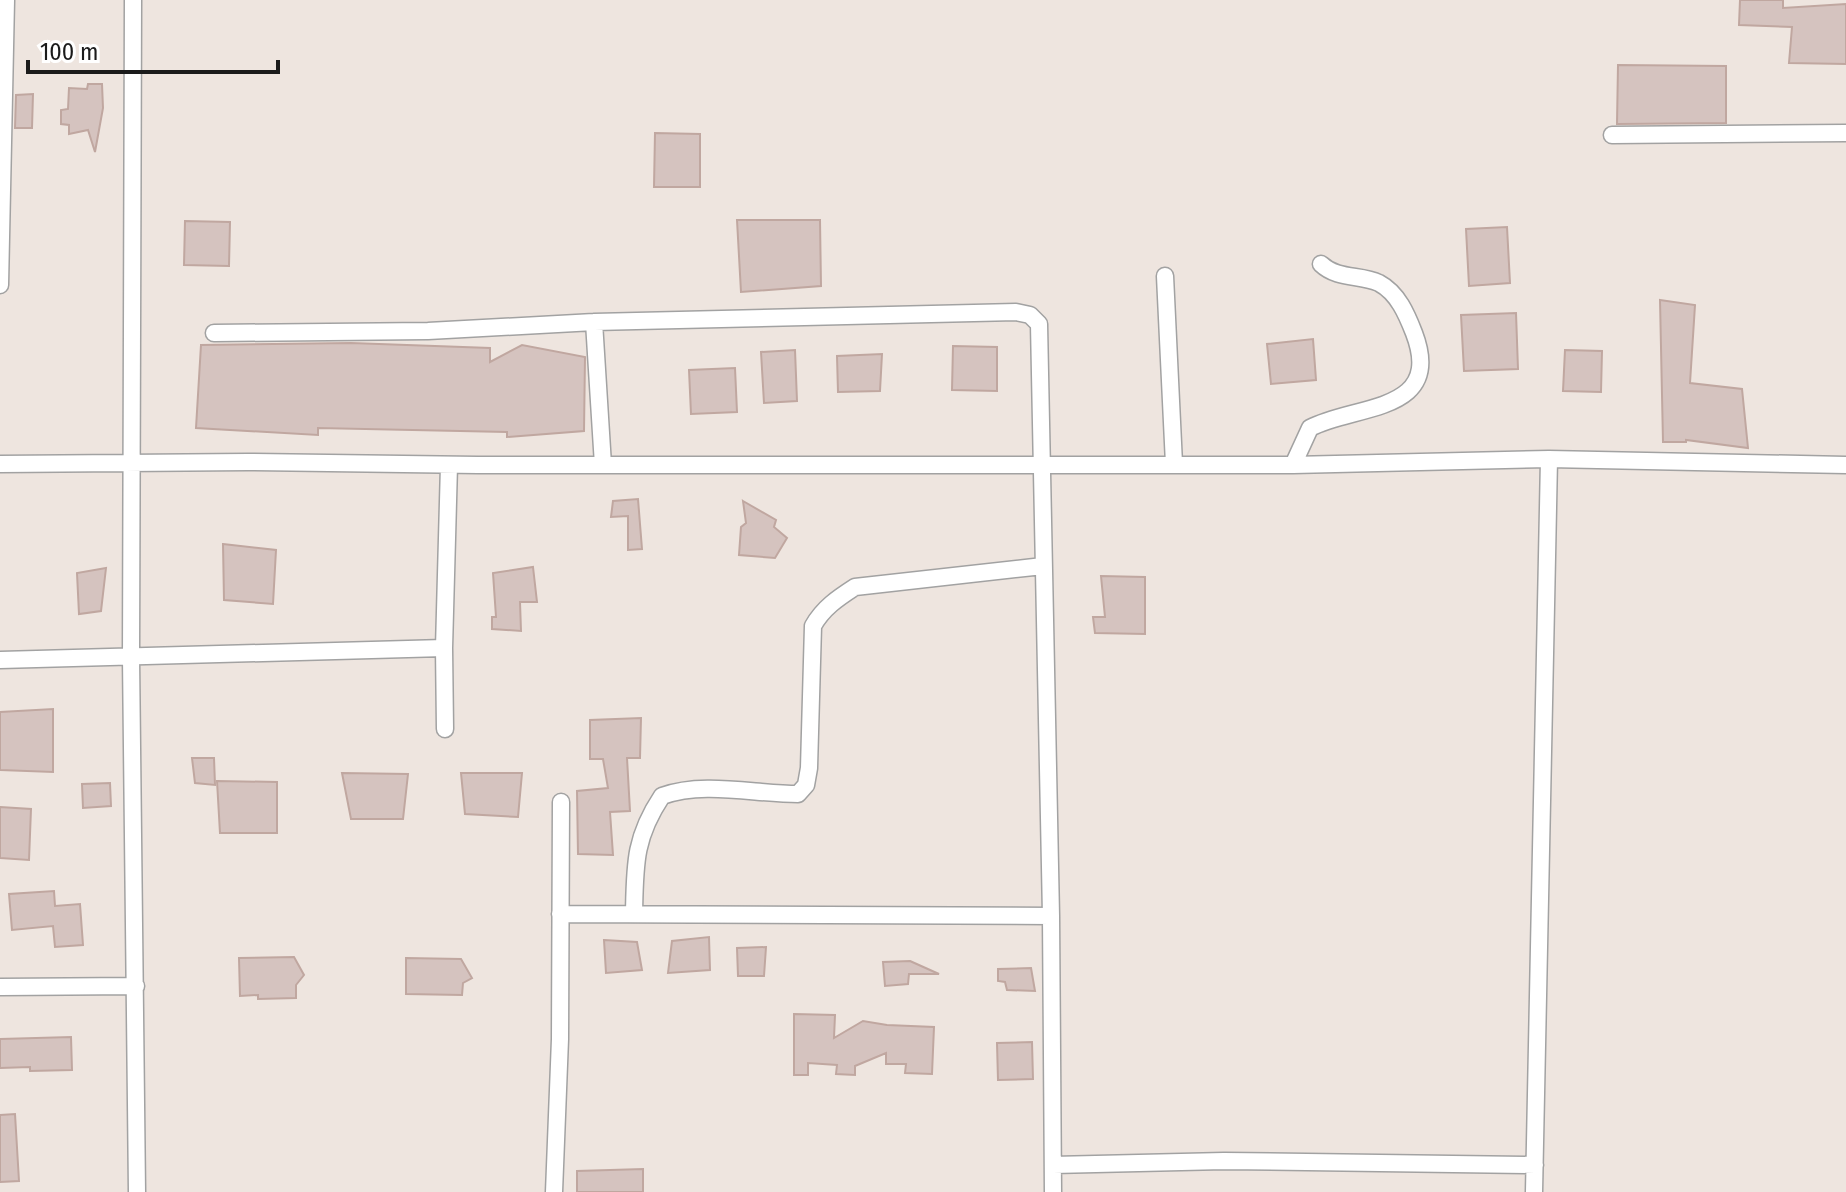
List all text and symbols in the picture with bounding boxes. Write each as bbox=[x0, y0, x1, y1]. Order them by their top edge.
scale bar bbox=[28, 24, 278, 74]
text: 100 m bbox=[40, 38, 98, 66]

